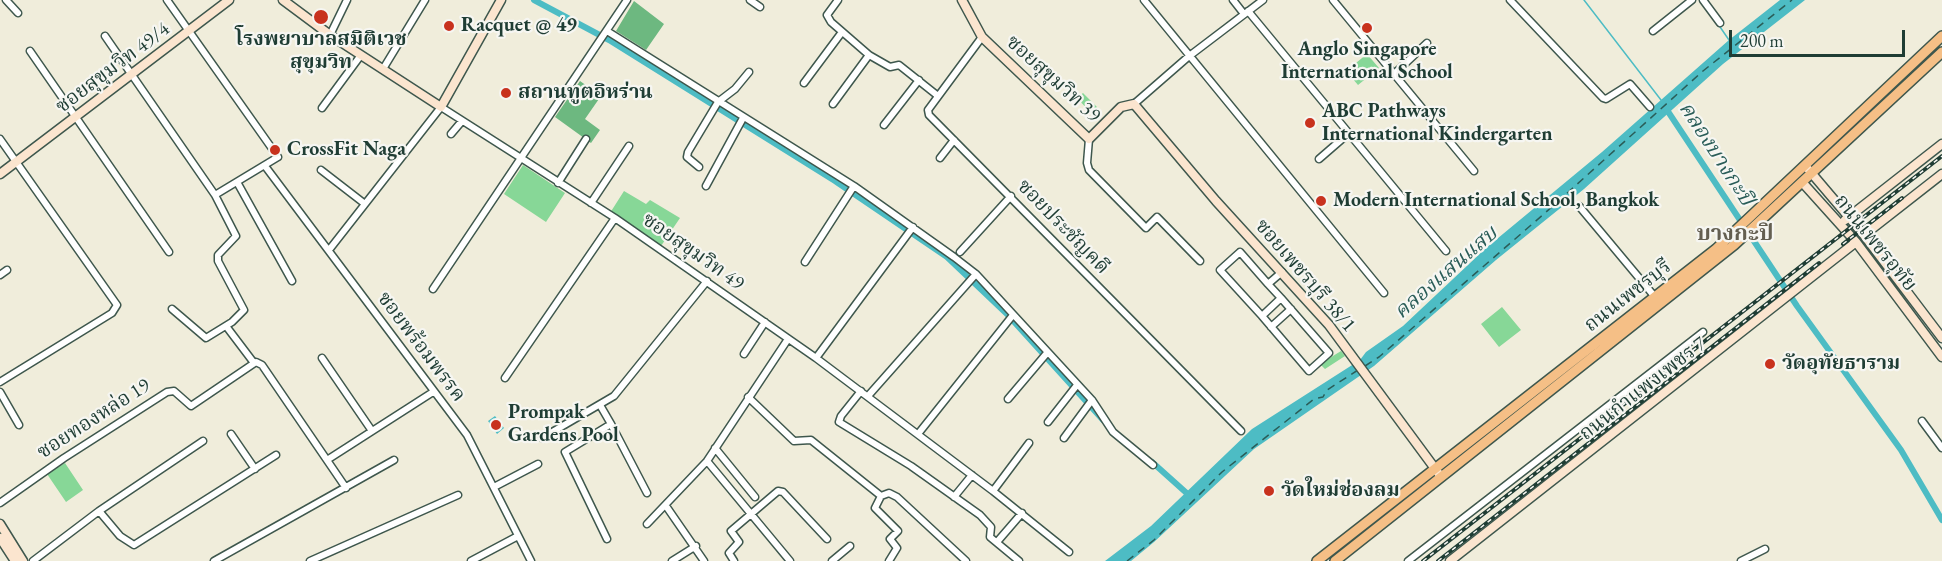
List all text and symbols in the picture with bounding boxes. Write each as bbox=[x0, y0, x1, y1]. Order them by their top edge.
marker: โรงพยาบาลสมิติเวช สุขุมวิท bbox=[312, 8, 330, 26]
place label: Racquet @ 49 bbox=[461, 14, 577, 38]
street label: ซอยสุขุมวิท 49/4 bbox=[51, 17, 175, 119]
scale bar bbox=[1732, 18, 1908, 56]
marker: Racquet @ 49 bbox=[442, 19, 456, 33]
marker: Anglo Singapore International School bbox=[1360, 21, 1374, 35]
place label: โรงพยาบาลสมิติเวช สุขุมวิท bbox=[235, 28, 407, 75]
text: 200 m bbox=[1740, 29, 1784, 52]
street label: ซอยสุขุมวิท 39 bbox=[1001, 30, 1105, 128]
place label: Anglo Singapore International School bbox=[1281, 38, 1453, 85]
place label: สถานทูตอิหร่าน bbox=[518, 81, 653, 105]
marker: สถานทูตอิหร่าน bbox=[499, 86, 513, 100]
water label: คลองบางกะปิ bbox=[1673, 97, 1759, 211]
place label: ABC Pathways International Kindergarten bbox=[1322, 100, 1552, 147]
marker: ABC Pathways International Kindergarten bbox=[1303, 116, 1317, 130]
place label: CrossFit Naga bbox=[287, 138, 406, 162]
marker: CrossFit Naga bbox=[268, 143, 282, 157]
street label: ซอยประชัญคดี bbox=[1012, 175, 1114, 279]
place label: Modern International School, Bangkok bbox=[1333, 189, 1659, 213]
street label: ถนนเพชรอุทัย bbox=[1829, 190, 1921, 296]
marker: Modern International School, Bangkok bbox=[1314, 194, 1328, 208]
street label: ซอยสุขุมวิท 49 bbox=[637, 208, 749, 296]
street label: ซอยเพชรบุรี 38/1 bbox=[1249, 215, 1361, 337]
water label: คลองแสนแสบ bbox=[1389, 221, 1503, 325]
district label: บางกะปิ bbox=[1696, 221, 1774, 247]
street label: ถนนเพชรบุรี bbox=[1580, 255, 1676, 337]
street label: ซอยพร้อมพรรค bbox=[372, 287, 470, 407]
street label: ถนนกำแพงเพชร 7 bbox=[1575, 332, 1711, 446]
place label: วัดอุทัยธาราม bbox=[1782, 352, 1900, 376]
marker: วัดอุทัยธาราม bbox=[1763, 357, 1777, 371]
street label: ซอยทองหล่อ 19 bbox=[33, 374, 155, 464]
place label: Prompak Gardens Pool bbox=[508, 401, 619, 448]
marker: Prompak Gardens Pool bbox=[489, 418, 503, 432]
place label: วัดใหม่ช่องลม bbox=[1281, 479, 1400, 503]
marker: วัดใหม่ช่องลม bbox=[1262, 484, 1276, 498]

